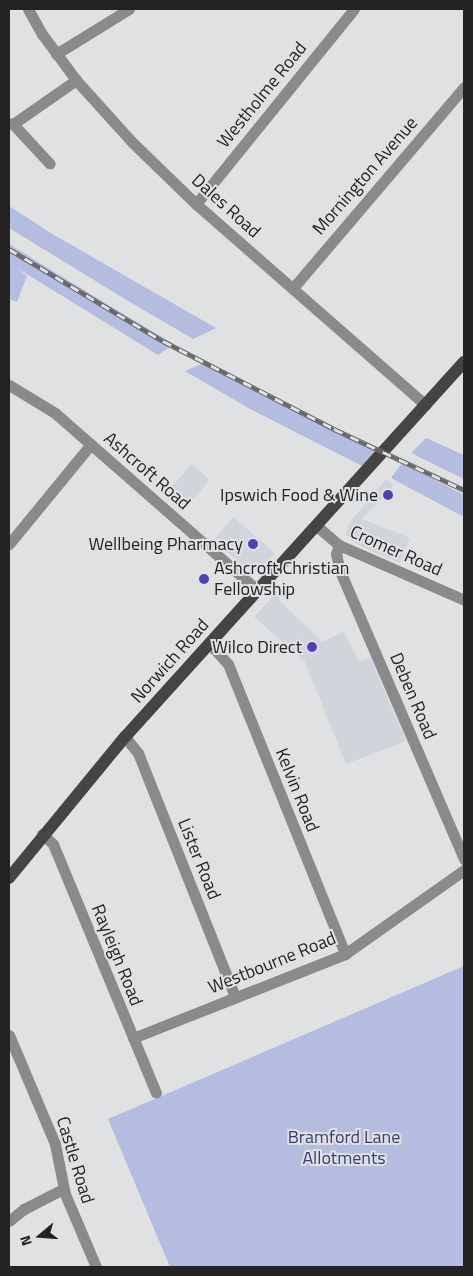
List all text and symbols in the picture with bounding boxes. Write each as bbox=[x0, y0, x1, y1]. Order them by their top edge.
street label: Westholme Road bbox=[213, 38, 311, 152]
street label: Mornington Avenue bbox=[308, 113, 422, 239]
street label: Dales Road bbox=[187, 169, 265, 243]
street label: Ashcroft Road bbox=[99, 428, 195, 514]
place label: Ipswich Food & Wine bbox=[220, 484, 378, 506]
marker: Ipswich Food & Wine bbox=[382, 489, 394, 501]
street label: Cromer Road bbox=[347, 521, 445, 581]
place label: Wellbeing Pharmacy bbox=[88, 533, 243, 555]
marker: Wellbeing Pharmacy bbox=[247, 538, 259, 550]
place label: Ashcroft Christian Fellowship bbox=[214, 558, 349, 600]
marker: Ashcroft Christian Fellowship bbox=[198, 573, 210, 585]
street label: Norwich Road bbox=[127, 614, 213, 708]
place label: Wilco Direct bbox=[212, 636, 302, 658]
marker: Wilco Direct bbox=[306, 641, 318, 653]
street label: Deben Road bbox=[385, 650, 441, 742]
street label: Kelvin Road bbox=[270, 745, 324, 835]
street label: Lister Road bbox=[173, 815, 225, 903]
street label: Rayleigh Road bbox=[87, 901, 147, 1009]
street label: Westbourne Road bbox=[205, 928, 339, 998]
street label: Castle Road bbox=[52, 1114, 98, 1206]
park label: Bramford Lane Allotments bbox=[288, 1127, 400, 1170]
north arrow bbox=[15, 1211, 65, 1261]
text: N bbox=[14, 1233, 37, 1249]

